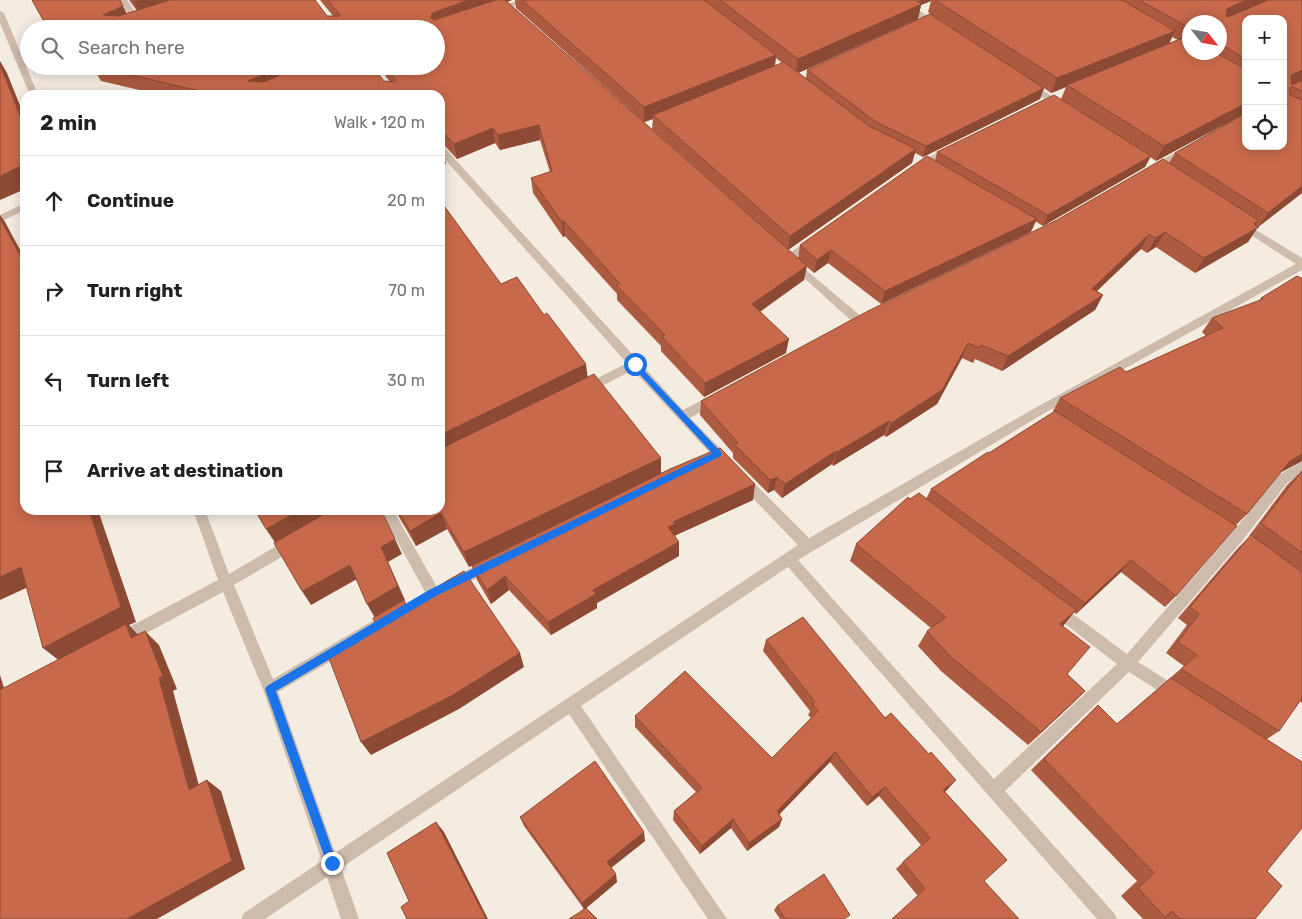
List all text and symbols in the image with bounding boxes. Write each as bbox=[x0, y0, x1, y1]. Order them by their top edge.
north arrow bbox=[1182, 15, 1227, 60]
map controls bbox=[1242, 15, 1287, 150]
button: + bbox=[1242, 15, 1287, 60]
search box bbox=[20, 20, 445, 75]
icon: search bbox=[38, 34, 66, 62]
text: Search here bbox=[78, 36, 185, 59]
button: − bbox=[1242, 60, 1287, 105]
button: locate bbox=[1242, 105, 1287, 150]
text: 2 min bbox=[40, 110, 97, 135]
text: Walk · 120 m bbox=[334, 113, 425, 132]
icon: ahead bbox=[40, 187, 68, 215]
text: Continue bbox=[87, 189, 174, 212]
text: 20 m bbox=[387, 191, 425, 210]
icon: right bbox=[40, 277, 68, 305]
text: Turn right bbox=[87, 279, 182, 302]
text: 70 m bbox=[388, 281, 425, 300]
route start bbox=[624, 353, 647, 376]
icon: left bbox=[40, 367, 68, 395]
text: Turn left bbox=[87, 369, 169, 392]
text: 30 m bbox=[387, 371, 425, 390]
icon: arrive bbox=[40, 457, 68, 485]
text: Arrive at destination bbox=[87, 459, 283, 482]
route end bbox=[321, 852, 344, 875]

